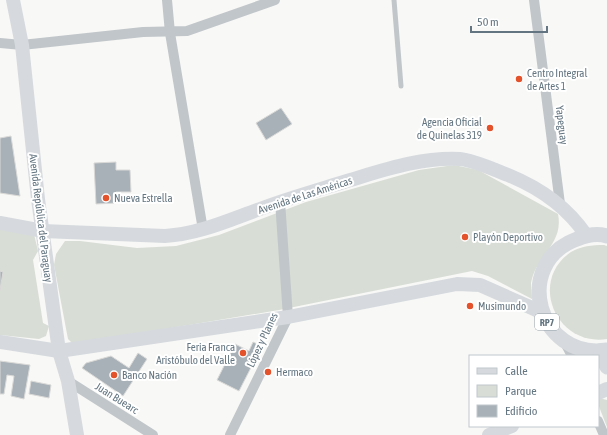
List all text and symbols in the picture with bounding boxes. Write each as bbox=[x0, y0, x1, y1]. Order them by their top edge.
scale bar bbox=[471, 8, 547, 34]
text: 50 m bbox=[477, 15, 499, 29]
place label: Centro Integral de Artes 1 bbox=[527, 67, 587, 92]
marker: Centro Integral de Artes 1 bbox=[514, 74, 524, 84]
street label: Yapeguay bbox=[554, 105, 570, 146]
place label: Agencia Oficial de Quinelas 319 bbox=[417, 116, 482, 141]
marker: Agencia Oficial de Quinelas 319 bbox=[485, 123, 495, 133]
street label: Avenida República del Paraguay bbox=[27, 153, 55, 284]
street label: Avenida de Las Américas bbox=[256, 174, 354, 216]
place label: Nueva Estrella bbox=[114, 192, 173, 204]
marker: Nueva Estrella bbox=[101, 193, 111, 203]
place label: Playón Deportivo bbox=[473, 231, 543, 243]
marker: Playón Deportivo bbox=[460, 232, 470, 242]
place label: Musimundo bbox=[478, 300, 526, 312]
marker: Musimundo bbox=[465, 301, 475, 311]
street label: López y Planes bbox=[244, 311, 280, 369]
road number: RP7 bbox=[535, 314, 559, 330]
place label: Feria Franca Aristóbulo del Valle bbox=[156, 341, 235, 366]
marker: Feria Franca Aristóbulo del Valle bbox=[238, 348, 248, 358]
legend bbox=[469, 355, 599, 427]
text: Calle bbox=[505, 364, 528, 378]
place label: Hermaco bbox=[276, 366, 313, 378]
marker: Hermaco bbox=[263, 367, 273, 377]
place label: Banco Nación bbox=[122, 369, 177, 381]
marker: Banco Nación bbox=[109, 370, 119, 380]
street label: Juan Buearc bbox=[93, 380, 142, 416]
text: Parque bbox=[505, 384, 537, 398]
text: Edificio bbox=[505, 404, 538, 418]

